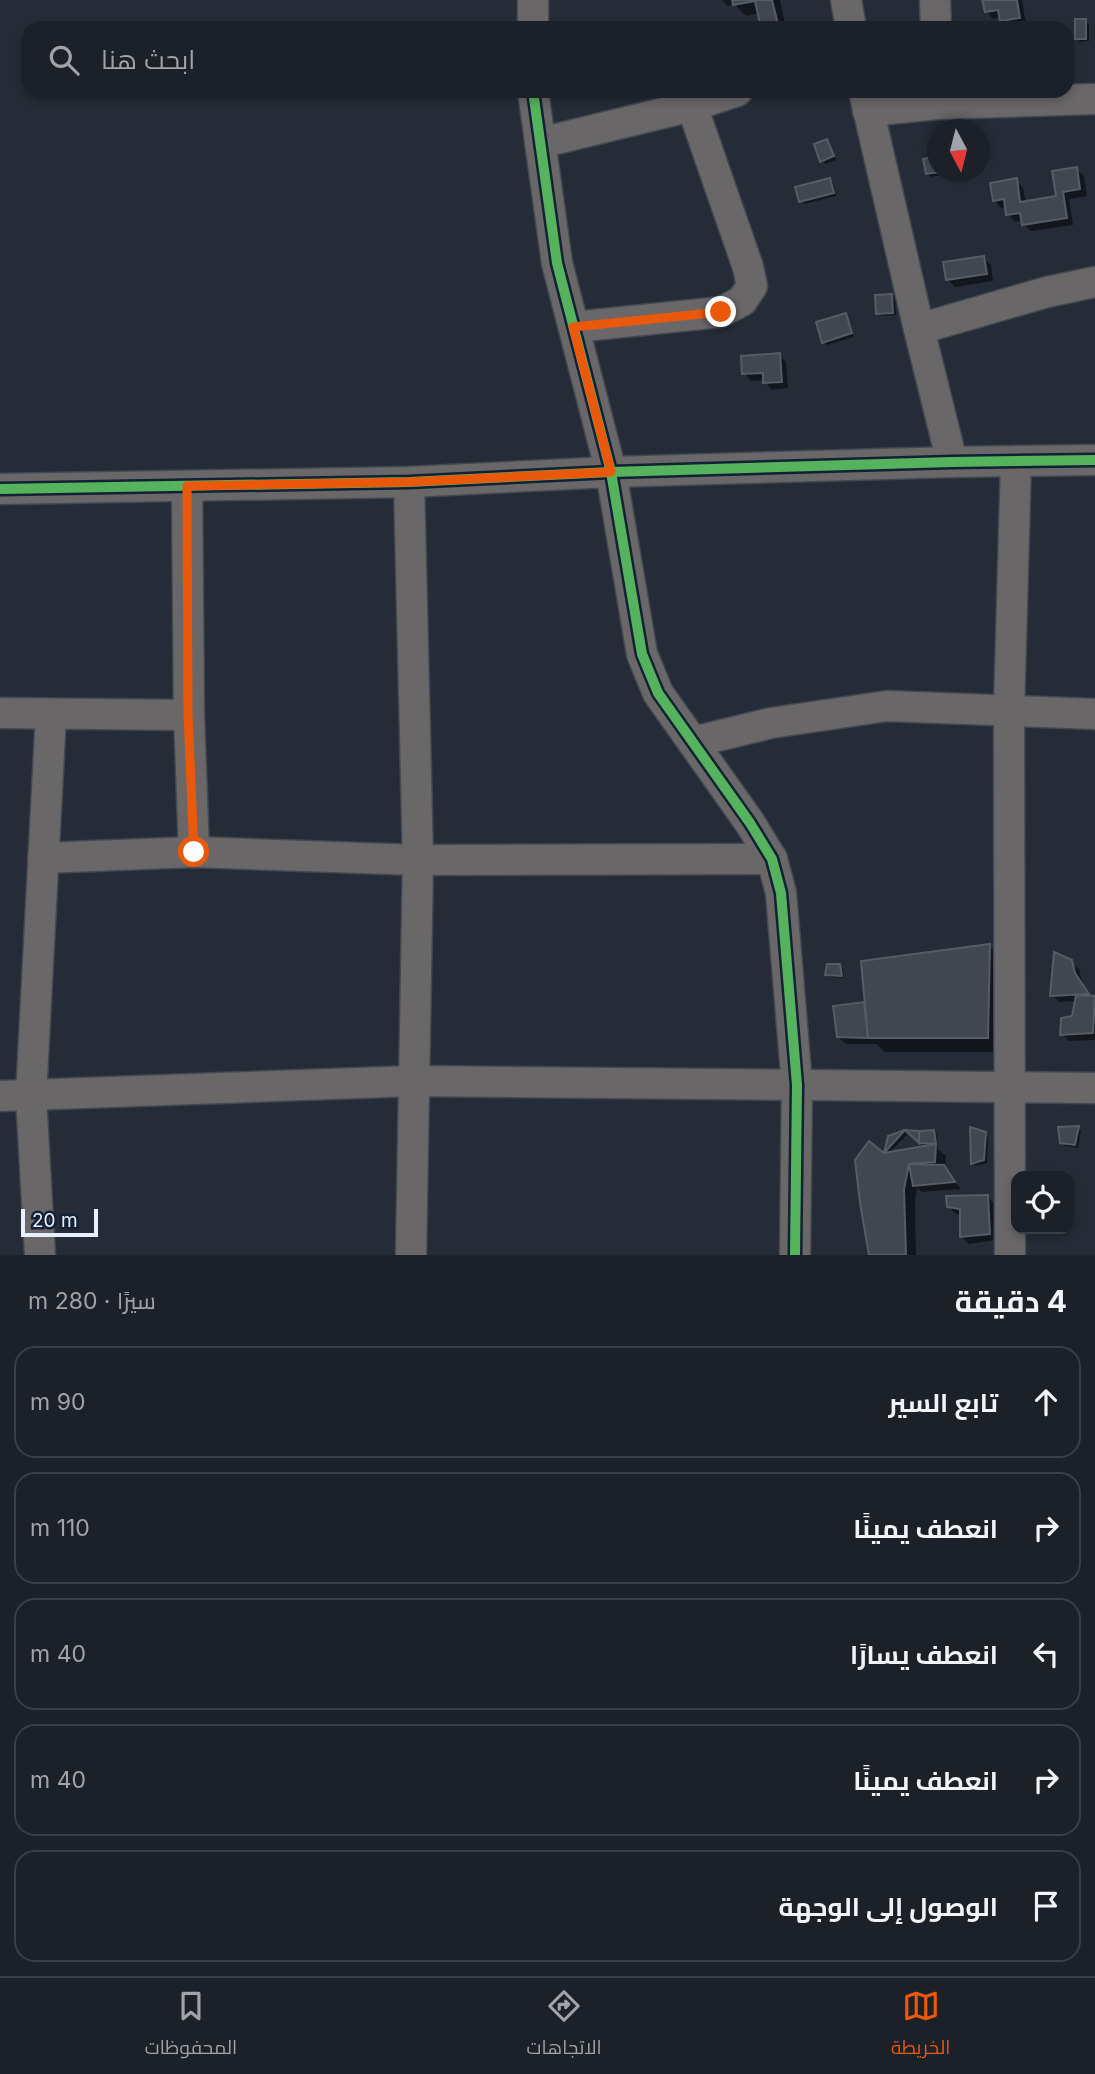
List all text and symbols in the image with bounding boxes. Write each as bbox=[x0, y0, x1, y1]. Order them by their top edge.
search box bbox=[21, 21, 1074, 98]
icon: search bbox=[45, 41, 83, 79]
text: ابحث هنا bbox=[101, 44, 195, 75]
north arrow bbox=[927, 119, 990, 182]
route end bbox=[705, 296, 736, 327]
route start bbox=[178, 836, 209, 867]
map controls bbox=[1011, 1171, 1074, 1234]
button: locate bbox=[1011, 1171, 1074, 1234]
scale bar bbox=[21, 1206, 98, 1238]
text: 20 m bbox=[32, 1209, 78, 1232]
text: 4 دقيقة bbox=[955, 1283, 1067, 1319]
text: سيرًا · 280 m bbox=[28, 1287, 156, 1315]
icon: ahead bbox=[1027, 1383, 1065, 1421]
text: تابع السير bbox=[888, 1387, 998, 1418]
text: 90 m bbox=[30, 1388, 85, 1416]
icon: right bbox=[1027, 1509, 1065, 1547]
text: انعطف يمينًا bbox=[853, 1513, 998, 1544]
text: 110 m bbox=[30, 1514, 90, 1542]
icon: left bbox=[1027, 1635, 1065, 1673]
text: انعطف يسارًا bbox=[850, 1639, 998, 1670]
text: 40 m bbox=[30, 1640, 86, 1668]
icon: right bbox=[1027, 1761, 1065, 1799]
text: انعطف يمينًا bbox=[853, 1765, 998, 1796]
text: 40 m bbox=[30, 1766, 86, 1794]
icon: arrive bbox=[1027, 1887, 1065, 1925]
text: الوصول إلى الوجهة bbox=[779, 1891, 998, 1922]
tab: المحفوظات bbox=[145, 1987, 237, 2065]
tab: الاتجاهات bbox=[526, 1987, 602, 2065]
tab: الخريطة bbox=[891, 1987, 950, 2065]

